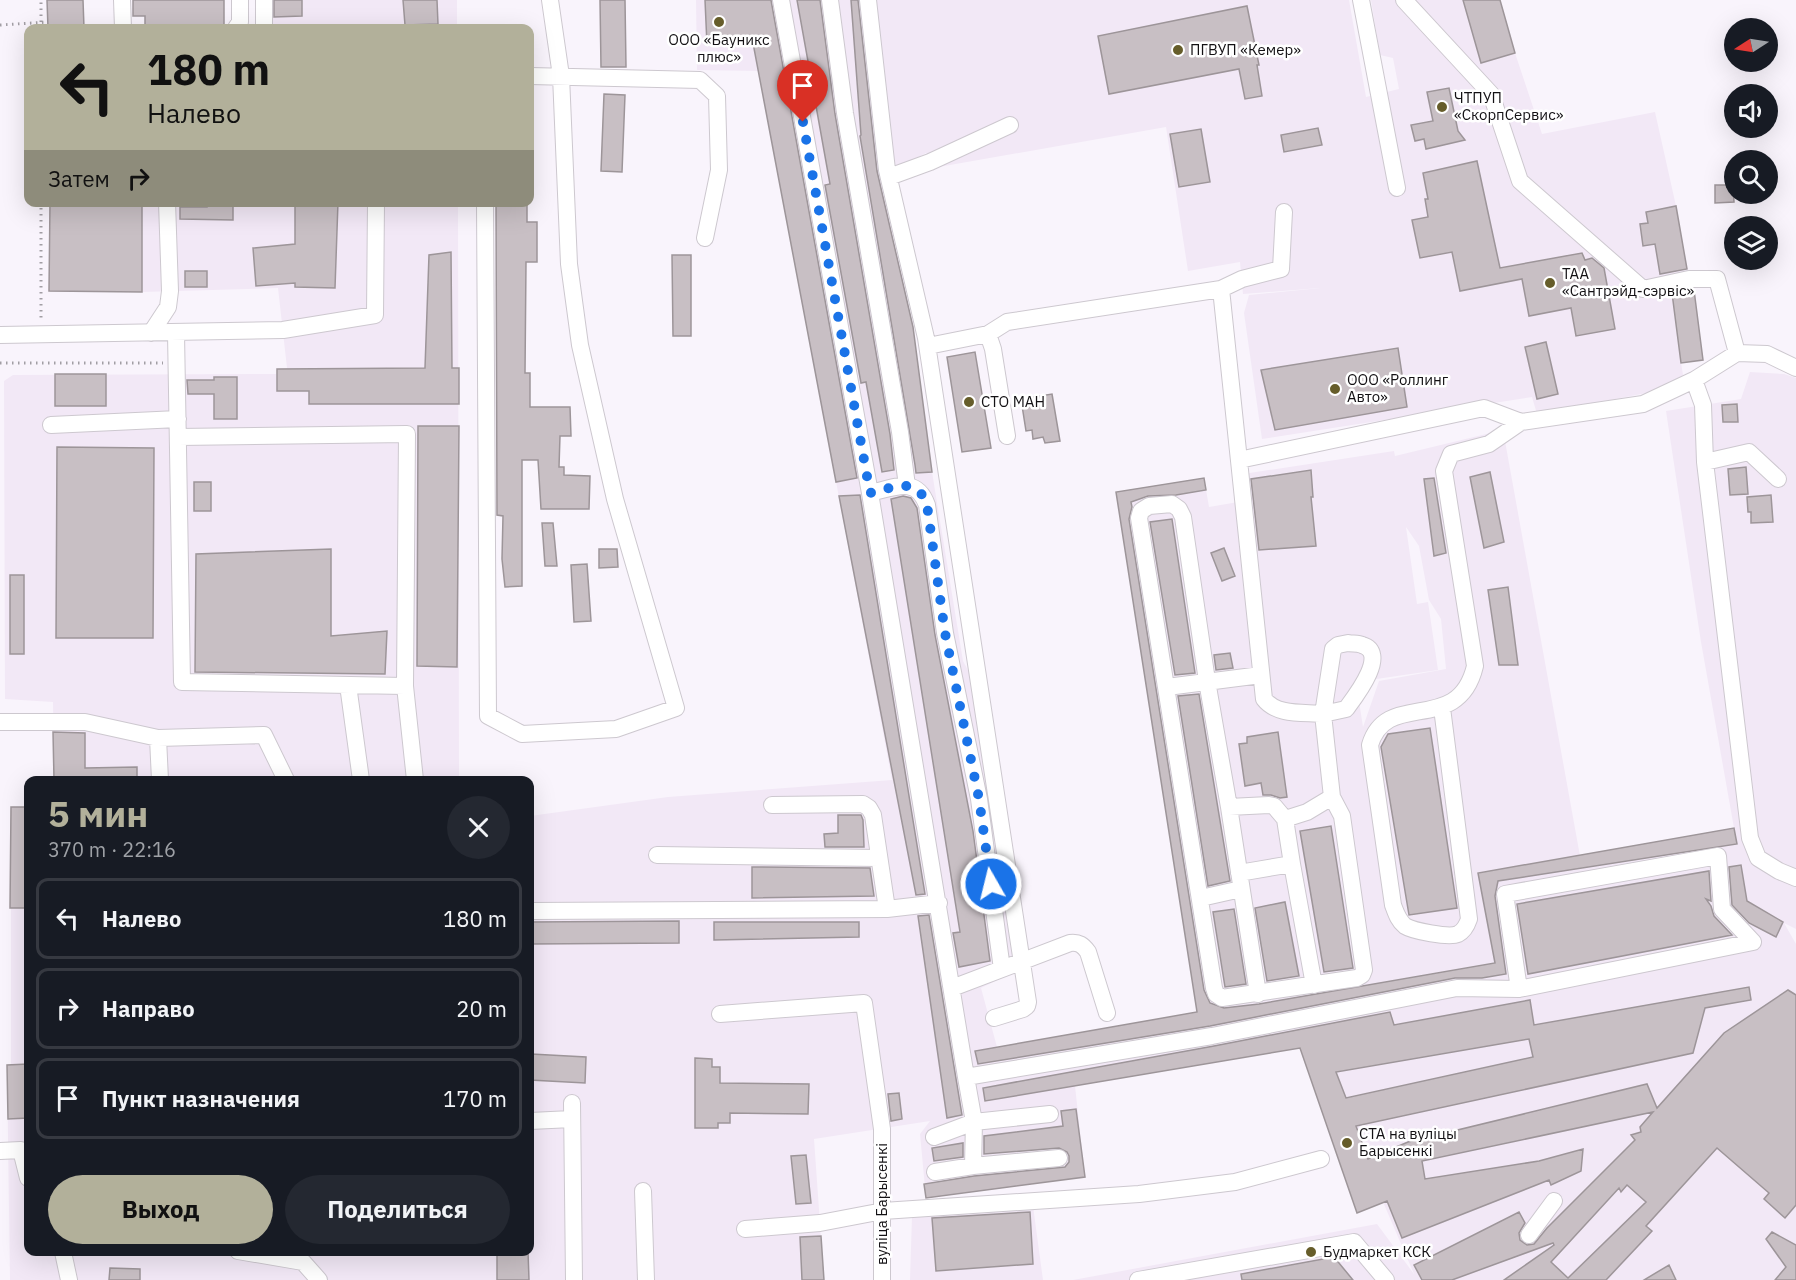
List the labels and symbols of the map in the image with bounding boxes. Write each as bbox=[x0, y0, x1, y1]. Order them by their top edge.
marker: ООО «Бауникс плюс» bbox=[712, 15, 726, 29]
north arrow bbox=[1724, 18, 1778, 72]
place label: ООО «Бауникс плюс» bbox=[668, 30, 770, 66]
place label: ПГВУП «Кемер» bbox=[1190, 40, 1301, 59]
marker: ПГВУП «Кемер» bbox=[1171, 43, 1185, 57]
pin bbox=[777, 60, 828, 122]
place label: ЧТПУП «СкорпСервис» bbox=[1454, 88, 1564, 124]
marker: ЧТПУП «СкорпСервис» bbox=[1435, 100, 1449, 114]
place label: ТАА «Сантрэйд-сэрвіс» bbox=[1562, 264, 1694, 300]
marker: ТАА «Сантрэйд-сэрвіс» bbox=[1543, 276, 1557, 290]
place label: ООО «Роллинг Авто» bbox=[1347, 370, 1449, 406]
marker: ООО «Роллинг Авто» bbox=[1328, 382, 1342, 396]
place label: СТО МАН bbox=[981, 392, 1045, 411]
marker: СТО МАН bbox=[962, 395, 976, 409]
position arrow bbox=[959, 852, 1023, 916]
place label: СТА на вуліцы Барысенкі bbox=[1359, 1124, 1457, 1160]
marker: СТА на вуліцы Барысенкі bbox=[1340, 1136, 1354, 1150]
street label: вуліца Барысенкі bbox=[872, 1143, 891, 1265]
place label: Будмаркет КСК bbox=[1323, 1242, 1431, 1261]
marker: Будмаркет КСК bbox=[1304, 1245, 1318, 1259]

